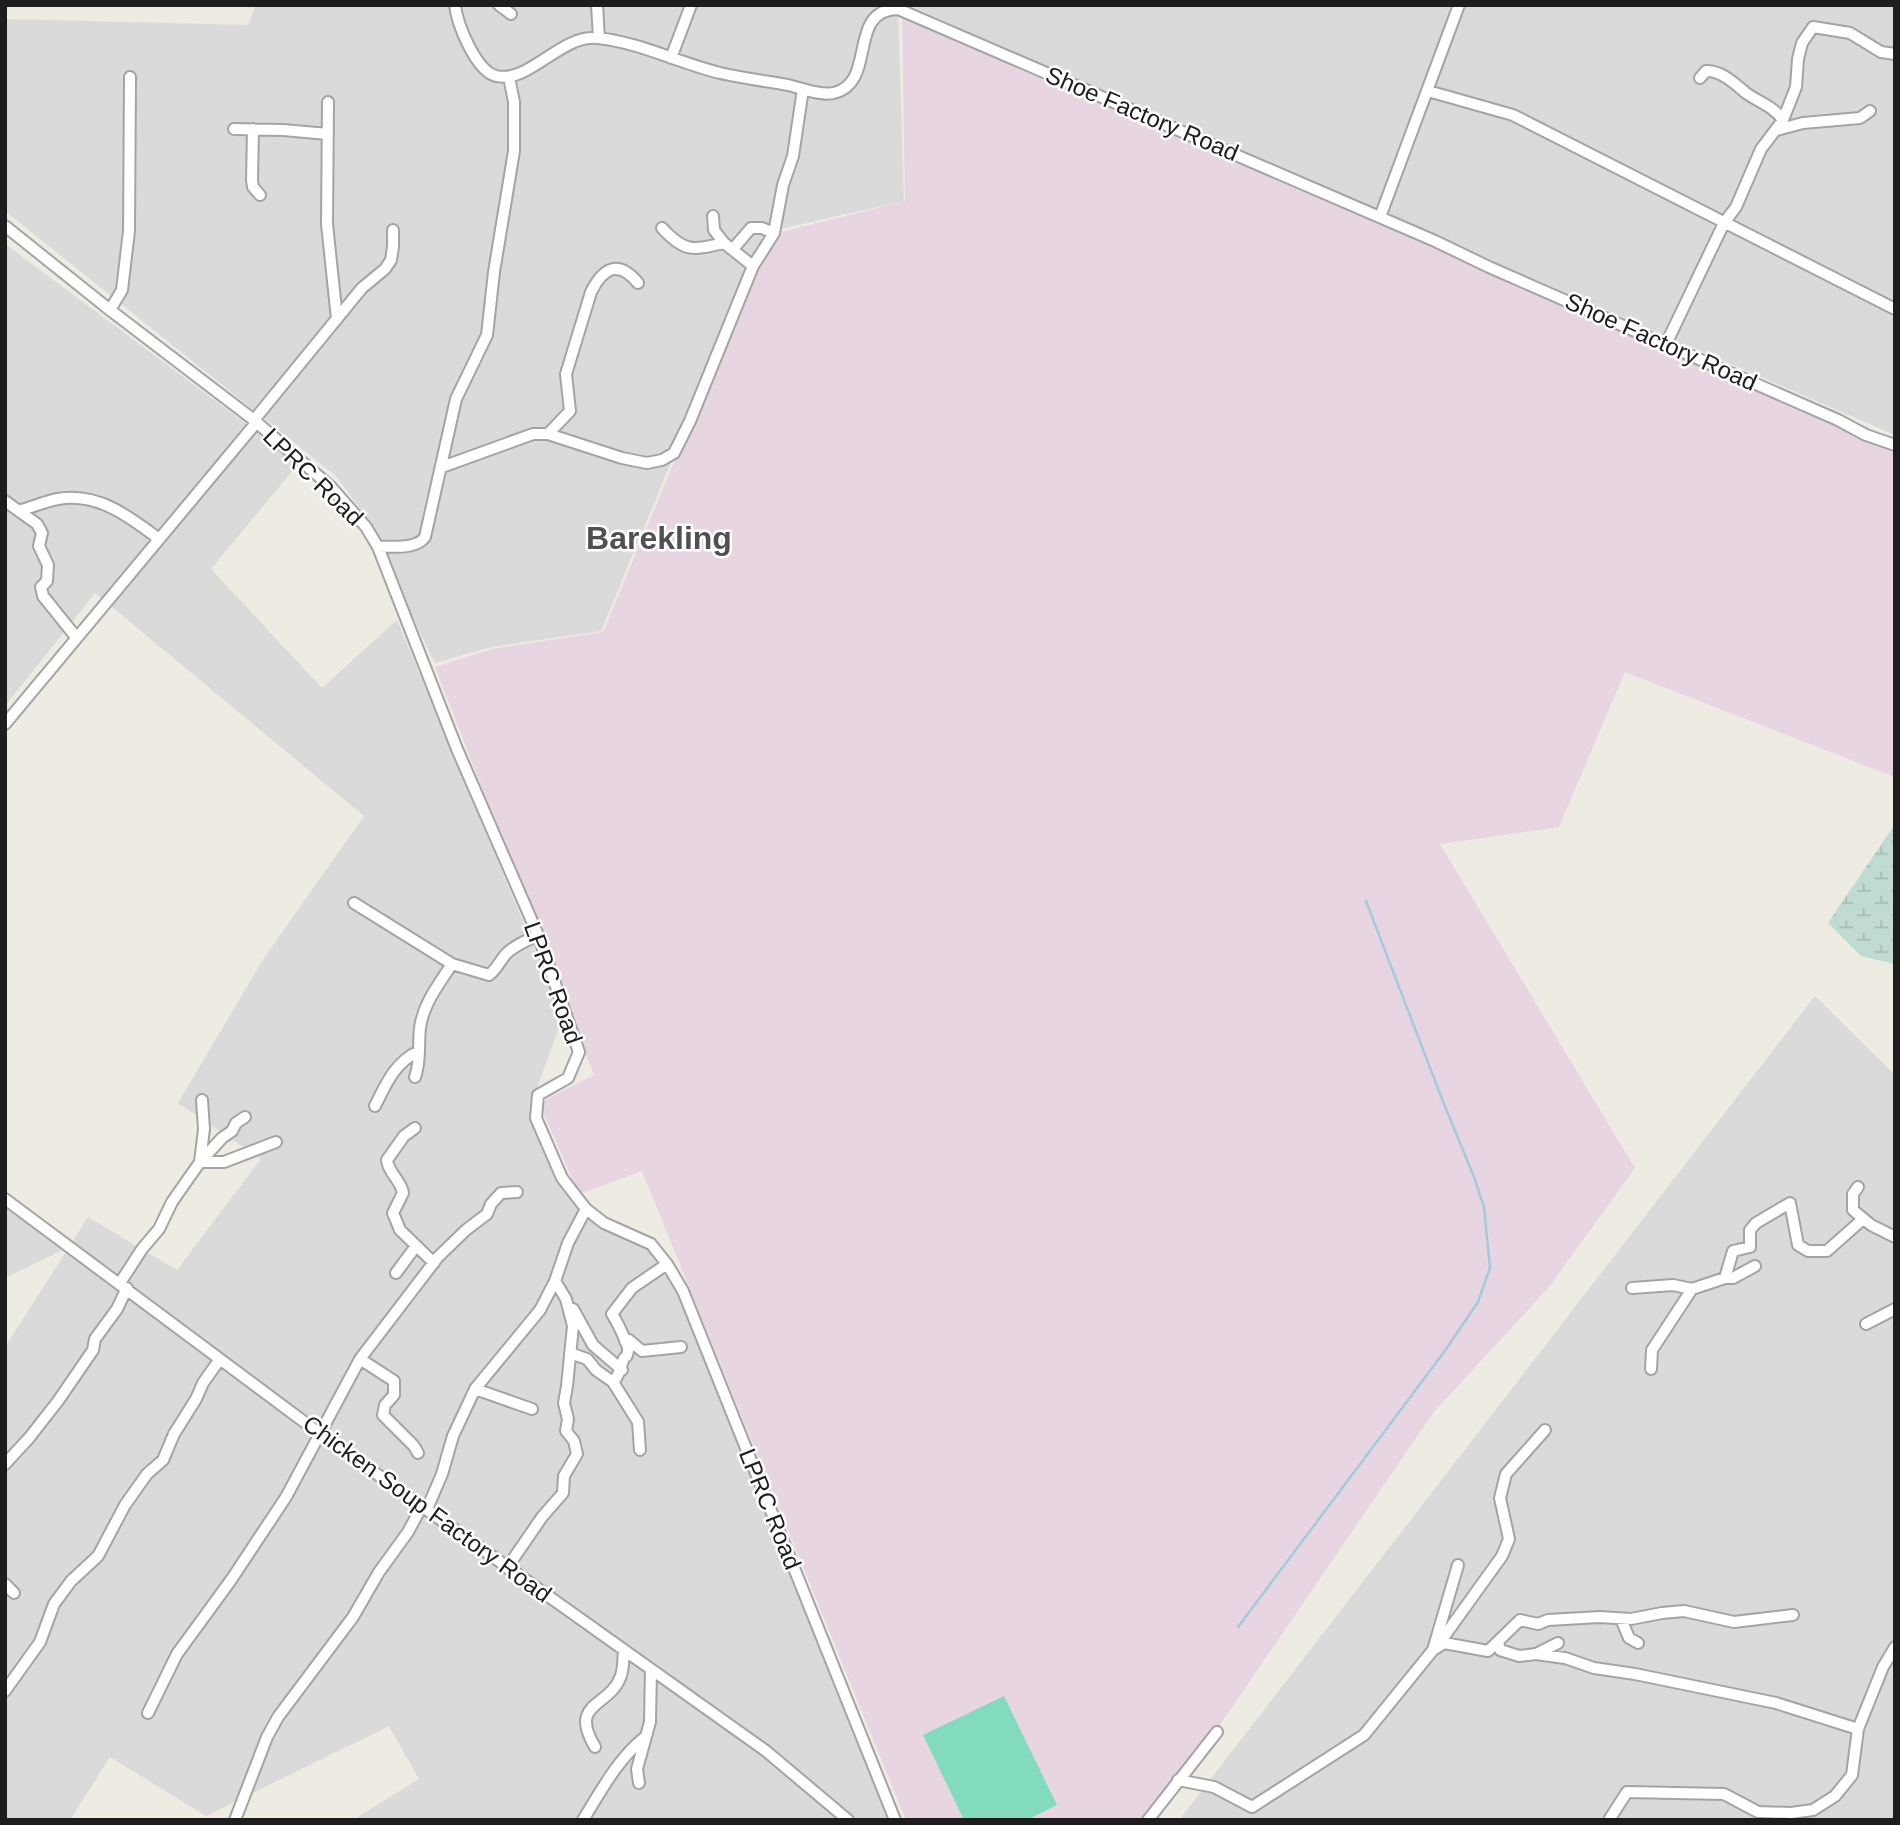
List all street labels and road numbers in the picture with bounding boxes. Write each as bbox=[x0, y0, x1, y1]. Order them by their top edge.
street label: Shoe Factory Road bbox=[1042, 61, 1243, 166]
street label: Shoe Factory Road bbox=[1561, 287, 1761, 396]
street label: LPRC Road bbox=[258, 422, 369, 531]
street label: LPRC Road bbox=[519, 918, 588, 1048]
street label: Chicken Soup Factory Road bbox=[298, 1409, 557, 1608]
street label: LPRC Road bbox=[734, 1444, 807, 1573]

